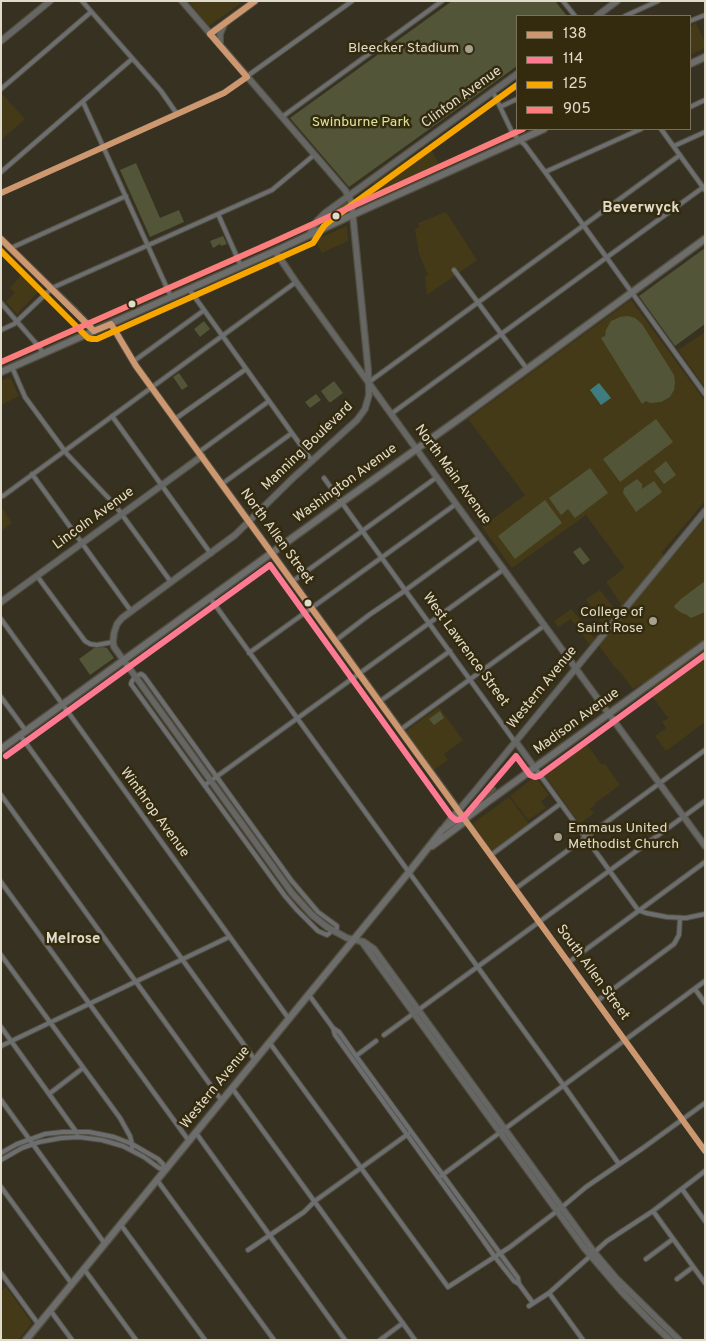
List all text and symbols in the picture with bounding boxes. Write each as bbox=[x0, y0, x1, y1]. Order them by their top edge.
legend bbox=[516, 15, 691, 130]
text: 138 bbox=[563, 25, 587, 44]
place label: Bleecker Stadium bbox=[348, 41, 459, 57]
marker: Bleecker Stadium bbox=[463, 43, 475, 55]
text: 114 bbox=[563, 50, 583, 69]
street label: Clinton Avenue bbox=[419, 63, 505, 133]
text: 125 bbox=[563, 75, 587, 94]
text: 905 bbox=[563, 100, 591, 119]
park label: Swinburne Park bbox=[312, 115, 410, 131]
district label: Beverwyck bbox=[602, 200, 680, 218]
unlabelled marker bbox=[331, 211, 341, 221]
unlabelled marker bbox=[127, 299, 137, 309]
street label: Manning Boulevard bbox=[259, 399, 357, 495]
street label: North Main Avenue bbox=[410, 422, 494, 528]
street label: Washington Avenue bbox=[291, 441, 401, 527]
street label: Lincoln Avenue bbox=[50, 484, 138, 554]
street label: North Allen Street bbox=[236, 486, 316, 588]
street label: West Lawrence Street bbox=[418, 590, 512, 710]
unlabelled marker bbox=[303, 598, 313, 608]
place label: College of Saint Rose bbox=[577, 605, 643, 638]
marker: College of Saint Rose bbox=[647, 615, 659, 627]
street label: Western Avenue bbox=[505, 643, 581, 733]
street label: Madison Avenue bbox=[531, 685, 623, 759]
street label: Winthrop Avenue bbox=[116, 765, 192, 861]
place label: Emmaus United Methodist Church bbox=[568, 821, 679, 854]
marker: Emmaus United Methodist Church bbox=[552, 831, 564, 843]
street label: South Allen Street bbox=[552, 922, 632, 1024]
district label: Melrose bbox=[46, 931, 100, 949]
street label: Western Avenue bbox=[178, 1043, 254, 1133]

